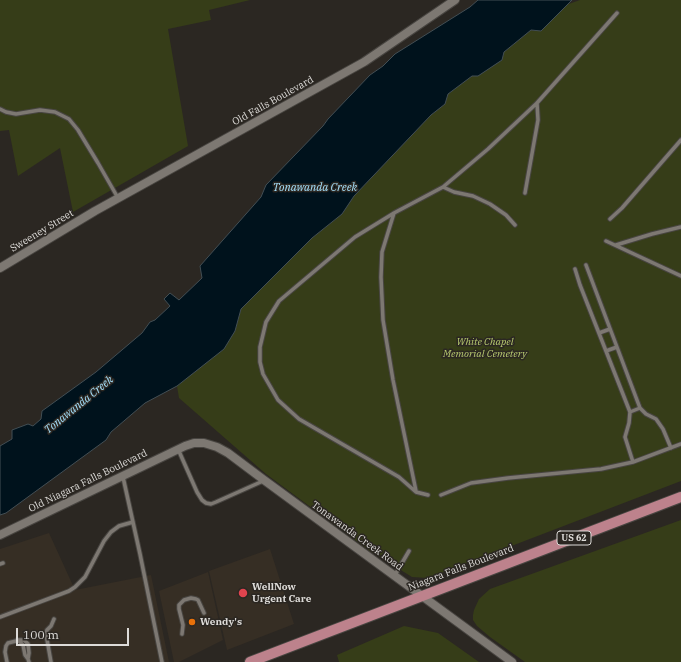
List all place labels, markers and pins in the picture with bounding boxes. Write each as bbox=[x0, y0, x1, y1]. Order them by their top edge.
place label: WellNow Urgent Care bbox=[252, 581, 311, 604]
marker: WellNow Urgent Care bbox=[237, 587, 249, 599]
place label: Wendy's bbox=[200, 616, 242, 628]
marker: Wendy's bbox=[187, 617, 197, 627]

